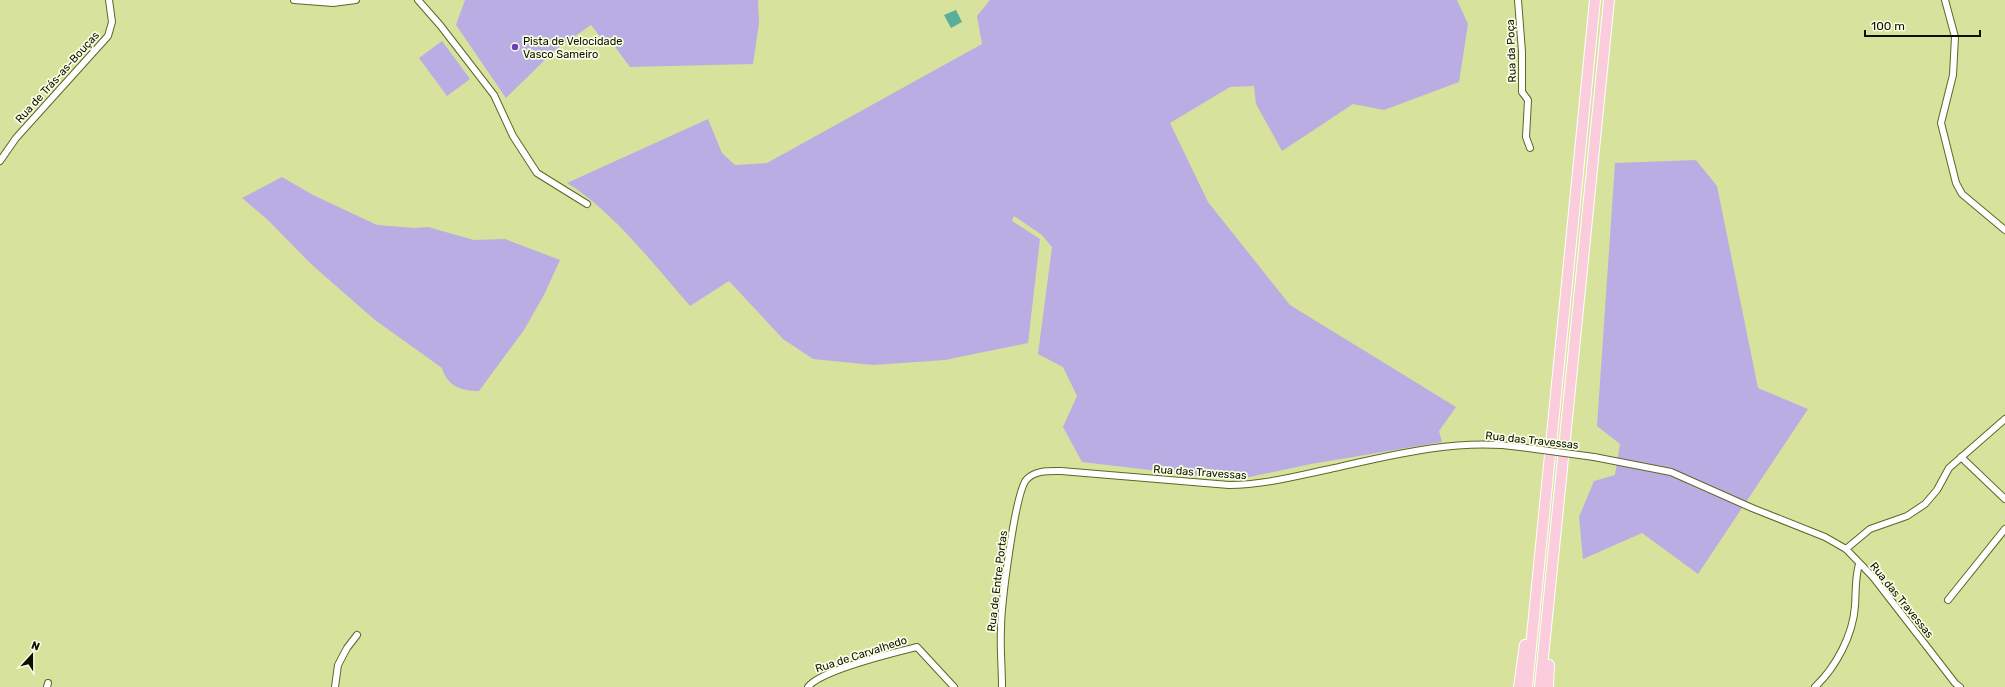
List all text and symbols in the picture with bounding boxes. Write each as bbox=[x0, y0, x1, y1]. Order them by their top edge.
scale bar bbox=[1865, 12, 1980, 38]
street label: Rua da Poça bbox=[1504, 19, 1519, 83]
text: 100 m bbox=[1871, 19, 1905, 33]
street label: Rua de Trás-as-Bouças bbox=[13, 29, 102, 126]
place label: Pista de Velocidade Vasco Sameiro bbox=[523, 35, 622, 61]
marker: Pista de Velocidade Vasco Sameiro bbox=[510, 42, 520, 52]
street label: Rua das Travessas bbox=[1485, 429, 1580, 452]
street label: Rua das Travessas bbox=[1153, 463, 1248, 482]
street label: Rua de Entre Portas bbox=[985, 529, 1010, 632]
street label: Rua das Travessas bbox=[1867, 560, 1936, 641]
street label: Rua de Carvalhedo bbox=[814, 633, 909, 675]
north arrow bbox=[12, 635, 52, 675]
text: N bbox=[29, 639, 42, 654]

